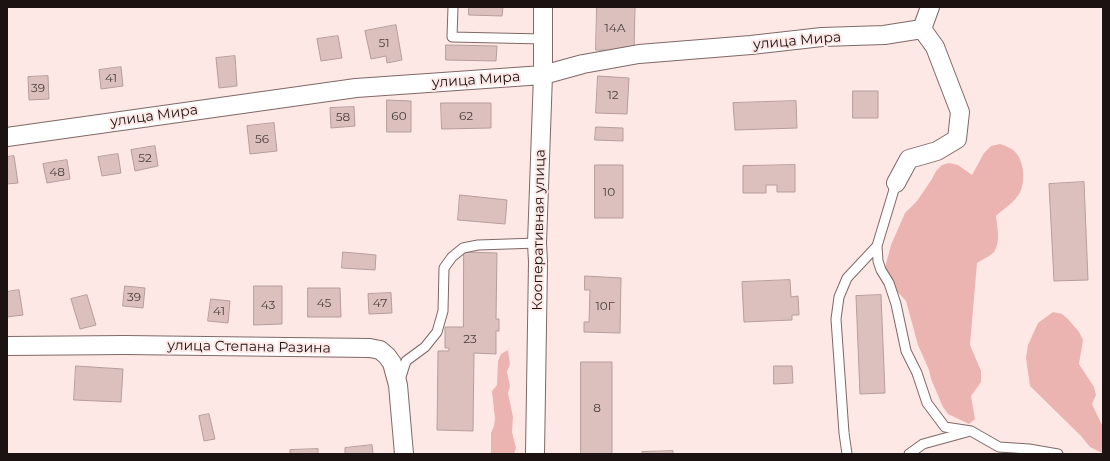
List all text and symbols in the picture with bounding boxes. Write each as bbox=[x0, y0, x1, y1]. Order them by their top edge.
house number: 14А bbox=[604, 21, 626, 35]
street label: улица Мира bbox=[752, 29, 842, 53]
house number: 51 bbox=[378, 36, 390, 50]
street label: улица Мира bbox=[431, 69, 521, 91]
house number: 41 bbox=[105, 71, 117, 85]
house number: 39 bbox=[31, 81, 45, 95]
house number: 12 bbox=[607, 88, 619, 102]
street label: улица Мира bbox=[109, 102, 199, 130]
house number: 60 bbox=[391, 109, 407, 123]
house number: 62 bbox=[459, 109, 473, 123]
house number: 58 bbox=[336, 110, 350, 124]
house number: 56 bbox=[255, 132, 269, 146]
street label: Кооперативная улица bbox=[529, 149, 549, 311]
house number: 52 bbox=[138, 151, 152, 165]
house number: 48 bbox=[49, 165, 65, 179]
house number: 10 bbox=[603, 185, 615, 199]
house number: 39 bbox=[127, 290, 141, 304]
house number: 45 bbox=[317, 296, 331, 310]
house number: 47 bbox=[373, 296, 387, 310]
house number: 43 bbox=[261, 298, 275, 312]
house number: 10Г bbox=[595, 299, 615, 313]
house number: 41 bbox=[213, 304, 225, 318]
house number: 23 bbox=[463, 332, 477, 346]
street label: улица Степана Разина bbox=[167, 337, 331, 357]
house number: 8 bbox=[593, 401, 601, 415]

